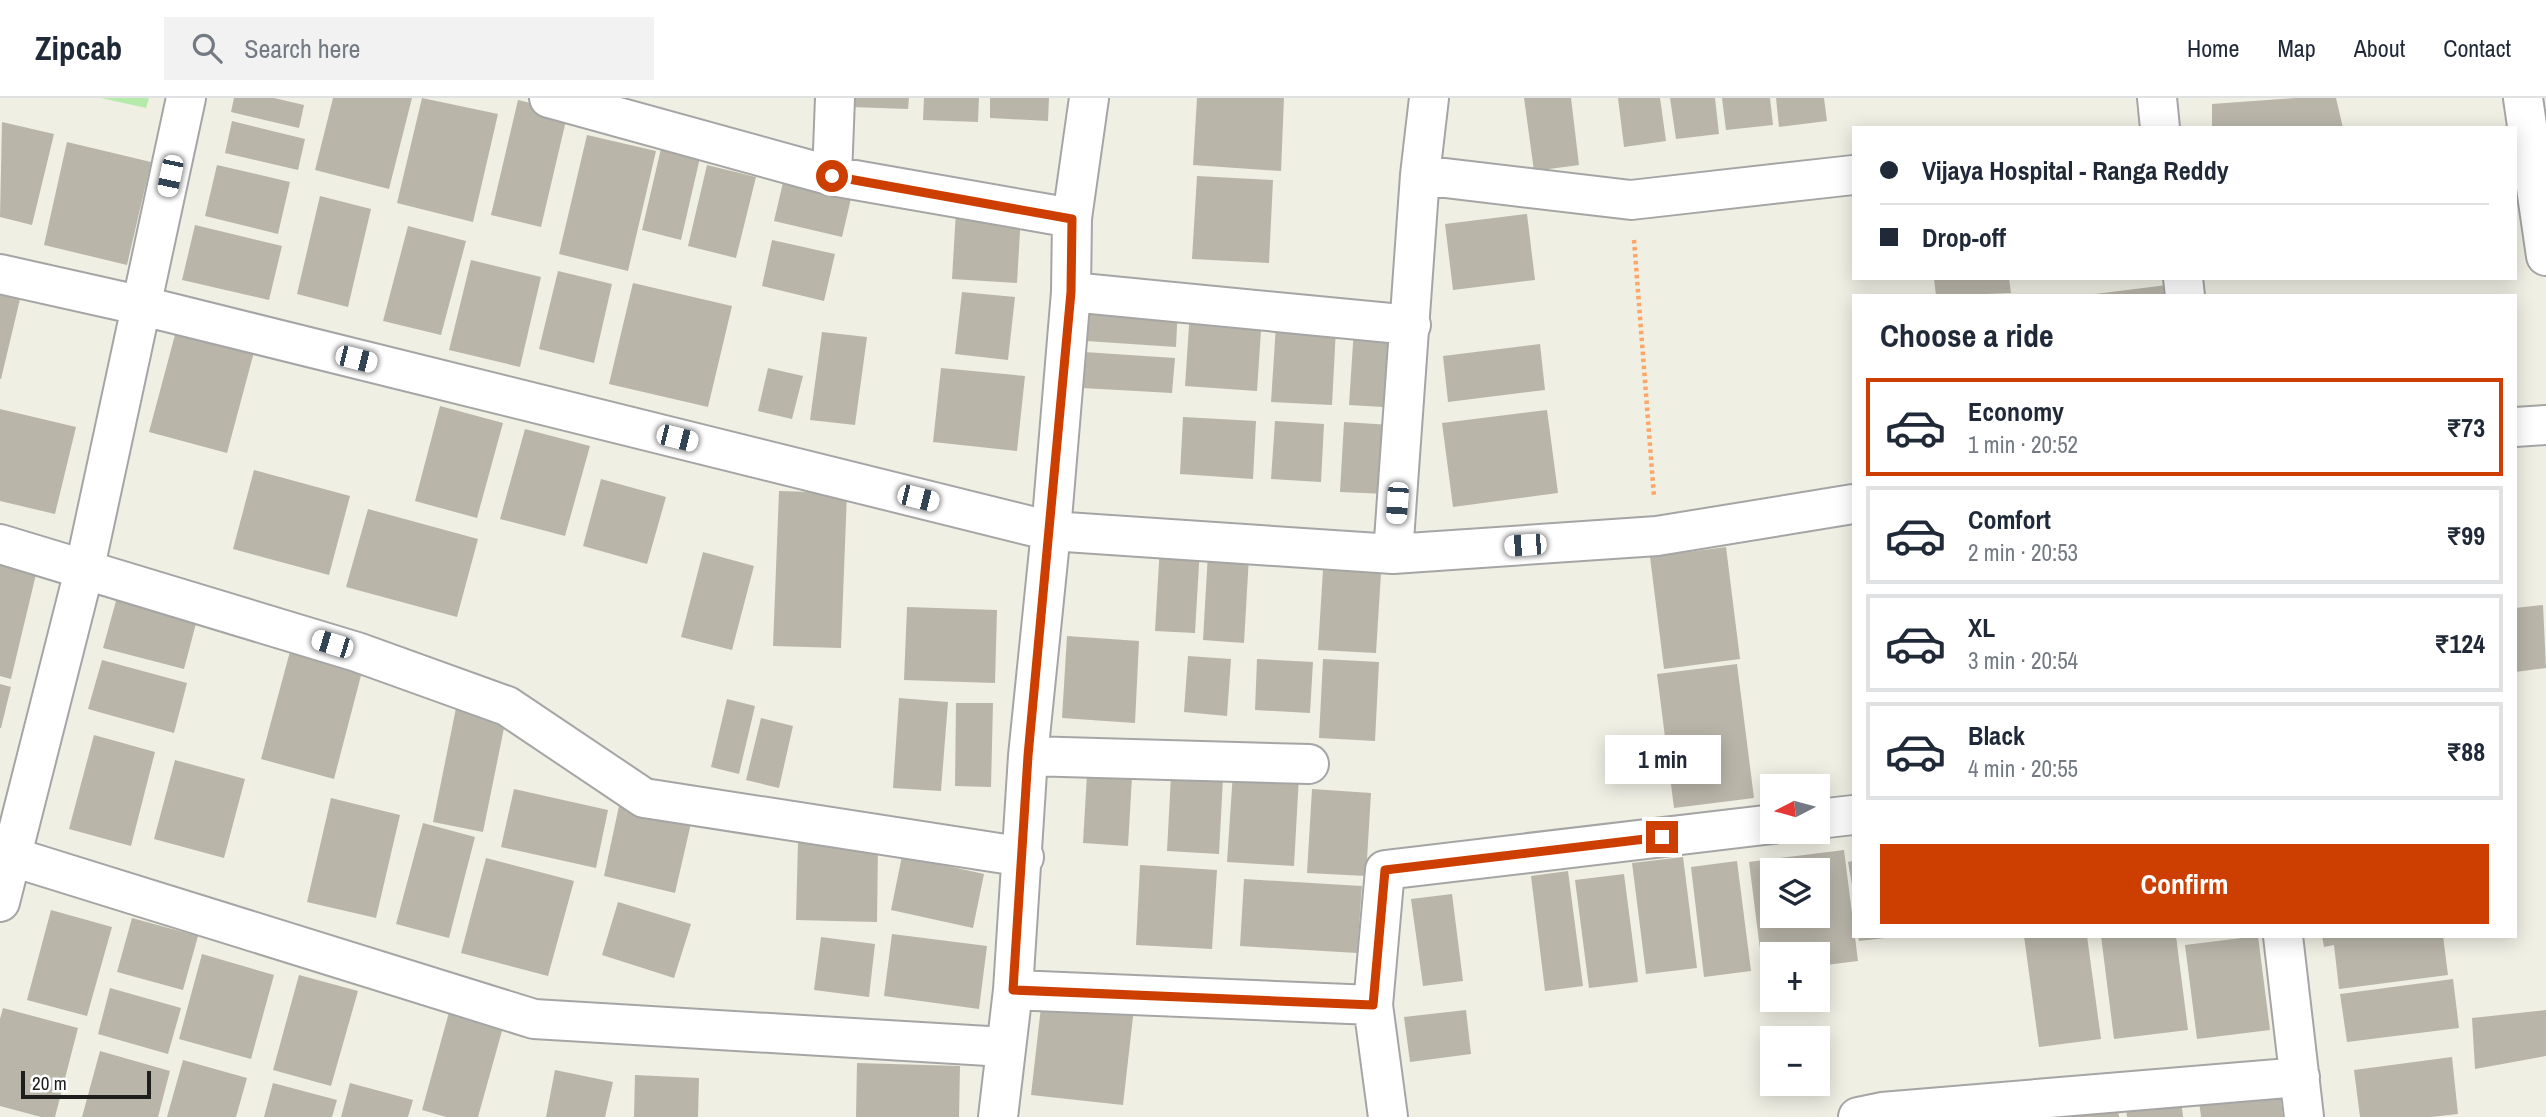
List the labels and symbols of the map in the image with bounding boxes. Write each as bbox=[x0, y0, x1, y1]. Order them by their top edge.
car bbox=[156, 153, 185, 199]
route start bbox=[816, 160, 848, 192]
car bbox=[334, 344, 379, 374]
car bbox=[655, 423, 700, 453]
car bbox=[1386, 481, 1409, 525]
car bbox=[896, 483, 941, 513]
car bbox=[1504, 533, 1547, 557]
car bbox=[309, 628, 356, 660]
callout: 1 min bbox=[1604, 736, 1720, 784]
north arrow bbox=[1760, 774, 1830, 844]
route end bbox=[1646, 821, 1678, 853]
scale bar bbox=[21, 1068, 150, 1100]

